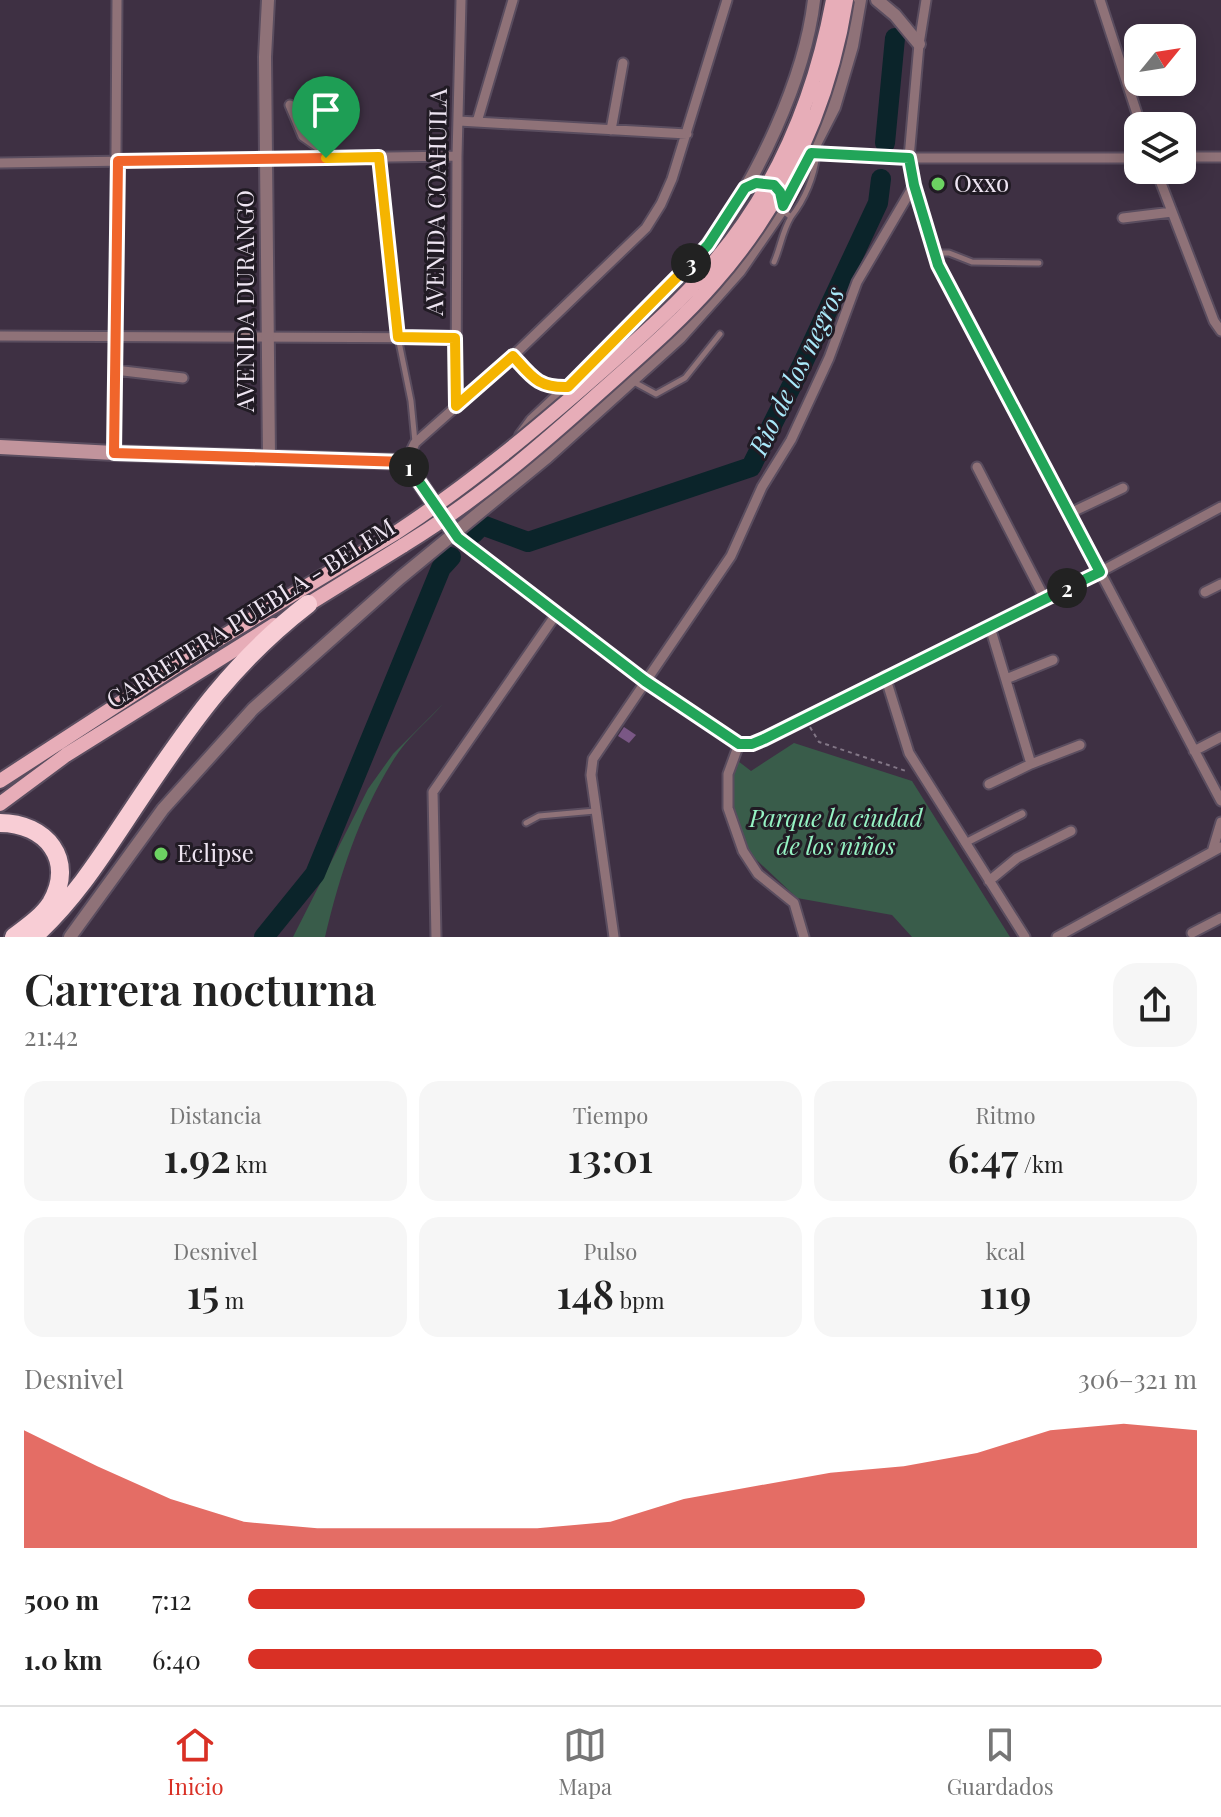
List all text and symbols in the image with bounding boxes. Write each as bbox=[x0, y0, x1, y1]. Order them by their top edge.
north arrow bbox=[1124, 24, 1196, 96]
map controls bbox=[1124, 24, 1196, 184]
pin bbox=[292, 76, 360, 158]
street label: AVENIDA COAHUILA bbox=[417, 87, 453, 317]
icon: arrive bbox=[304, 88, 348, 132]
button: layers bbox=[1124, 112, 1196, 184]
place label: Oxxo bbox=[954, 166, 1009, 198]
marker: Oxxo bbox=[929, 175, 947, 193]
street label: AVENIDA DURANGO bbox=[228, 190, 260, 413]
pin: 3 bbox=[671, 243, 711, 283]
text: 3 bbox=[686, 248, 696, 278]
water label: Rio de los negros bbox=[739, 280, 852, 461]
pin: 1 bbox=[389, 447, 429, 487]
text: 1 bbox=[405, 452, 413, 482]
street label: CARRETERA PUEBLA - BELEM bbox=[99, 510, 400, 715]
pin: 2 bbox=[1047, 568, 1087, 608]
text: 2 bbox=[1061, 573, 1073, 603]
park label: Parque la ciudad de los niños bbox=[748, 801, 924, 861]
place label: Eclipse bbox=[177, 836, 254, 868]
marker: Eclipse bbox=[152, 845, 170, 863]
text: Carrera nocturna bbox=[24, 958, 376, 1017]
button: share bbox=[1113, 963, 1197, 1047]
text: 21:42 bbox=[24, 1018, 78, 1053]
text: Distancia bbox=[169, 1100, 262, 1130]
text: Tiempo bbox=[573, 1100, 648, 1130]
text: Ritmo bbox=[975, 1100, 1036, 1130]
text: 1.92 bbox=[164, 1130, 231, 1183]
text: 13:01 bbox=[568, 1130, 653, 1183]
text: 6:47 bbox=[947, 1130, 1018, 1183]
text: km bbox=[231, 1149, 267, 1179]
text: /km bbox=[1018, 1149, 1064, 1179]
text: Desnivel bbox=[173, 1236, 258, 1266]
text: Pulso bbox=[584, 1236, 637, 1266]
text: kcal bbox=[986, 1236, 1025, 1266]
text: 15 bbox=[187, 1266, 219, 1319]
text: 148 bbox=[557, 1266, 614, 1319]
text: 119 bbox=[980, 1266, 1031, 1319]
text: m bbox=[219, 1285, 244, 1315]
text: bpm bbox=[614, 1285, 664, 1315]
text: Desnivel bbox=[24, 1361, 124, 1396]
text: 306–321 m bbox=[1078, 1361, 1197, 1396]
text: 500 m bbox=[24, 1582, 99, 1617]
text: 7:12 bbox=[152, 1582, 192, 1617]
text: 1.0 km bbox=[24, 1642, 102, 1677]
text: 6:40 bbox=[152, 1642, 201, 1677]
tab: Inicio bbox=[167, 1723, 224, 1801]
tab: Mapa bbox=[558, 1723, 612, 1801]
tab: Guardados bbox=[947, 1723, 1054, 1801]

